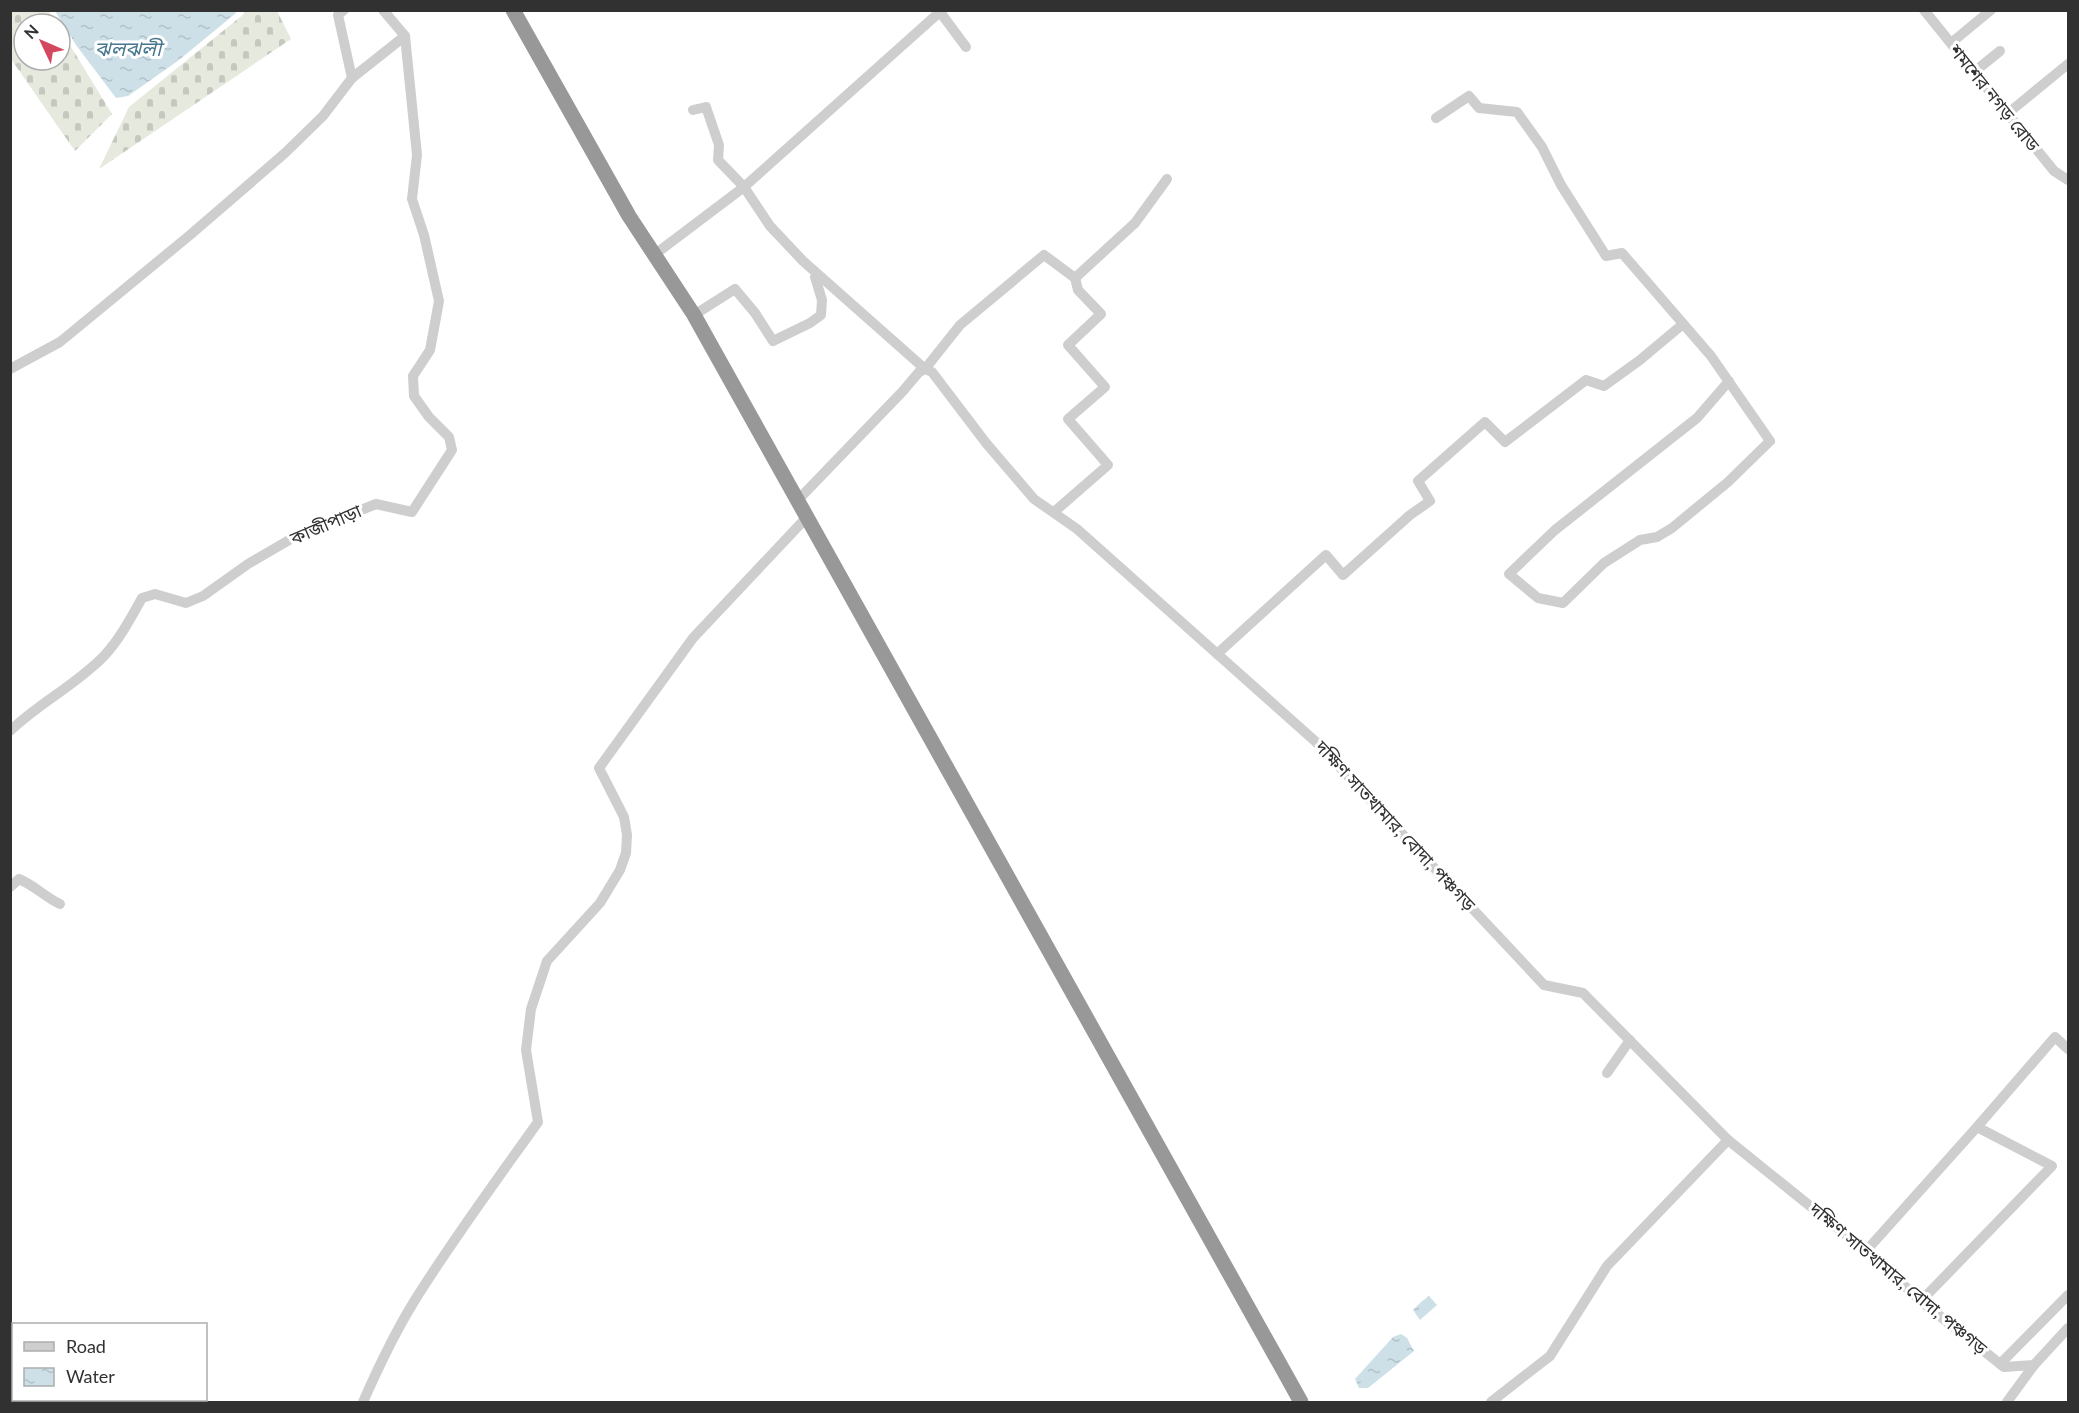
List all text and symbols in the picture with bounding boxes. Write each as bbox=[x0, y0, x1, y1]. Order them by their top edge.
north arrow bbox=[12, 12, 72, 72]
text: N bbox=[20, 20, 42, 42]
water label: ঝলঝলী bbox=[95, 36, 165, 60]
street label: শমশের নগড় রোড bbox=[1944, 39, 2045, 155]
street label: কাজীপাড়া bbox=[286, 499, 365, 549]
street label: দক্ষিণ সাতখামার, বোদা, পঞ্চগড় bbox=[1310, 735, 1481, 915]
street label: দক্ষিণ সাতখামার, বোদা, পঞ্চগড় bbox=[1805, 1197, 1992, 1359]
legend bbox=[12, 1323, 207, 1401]
text: Road bbox=[66, 1335, 106, 1357]
text: Water bbox=[66, 1365, 115, 1387]

